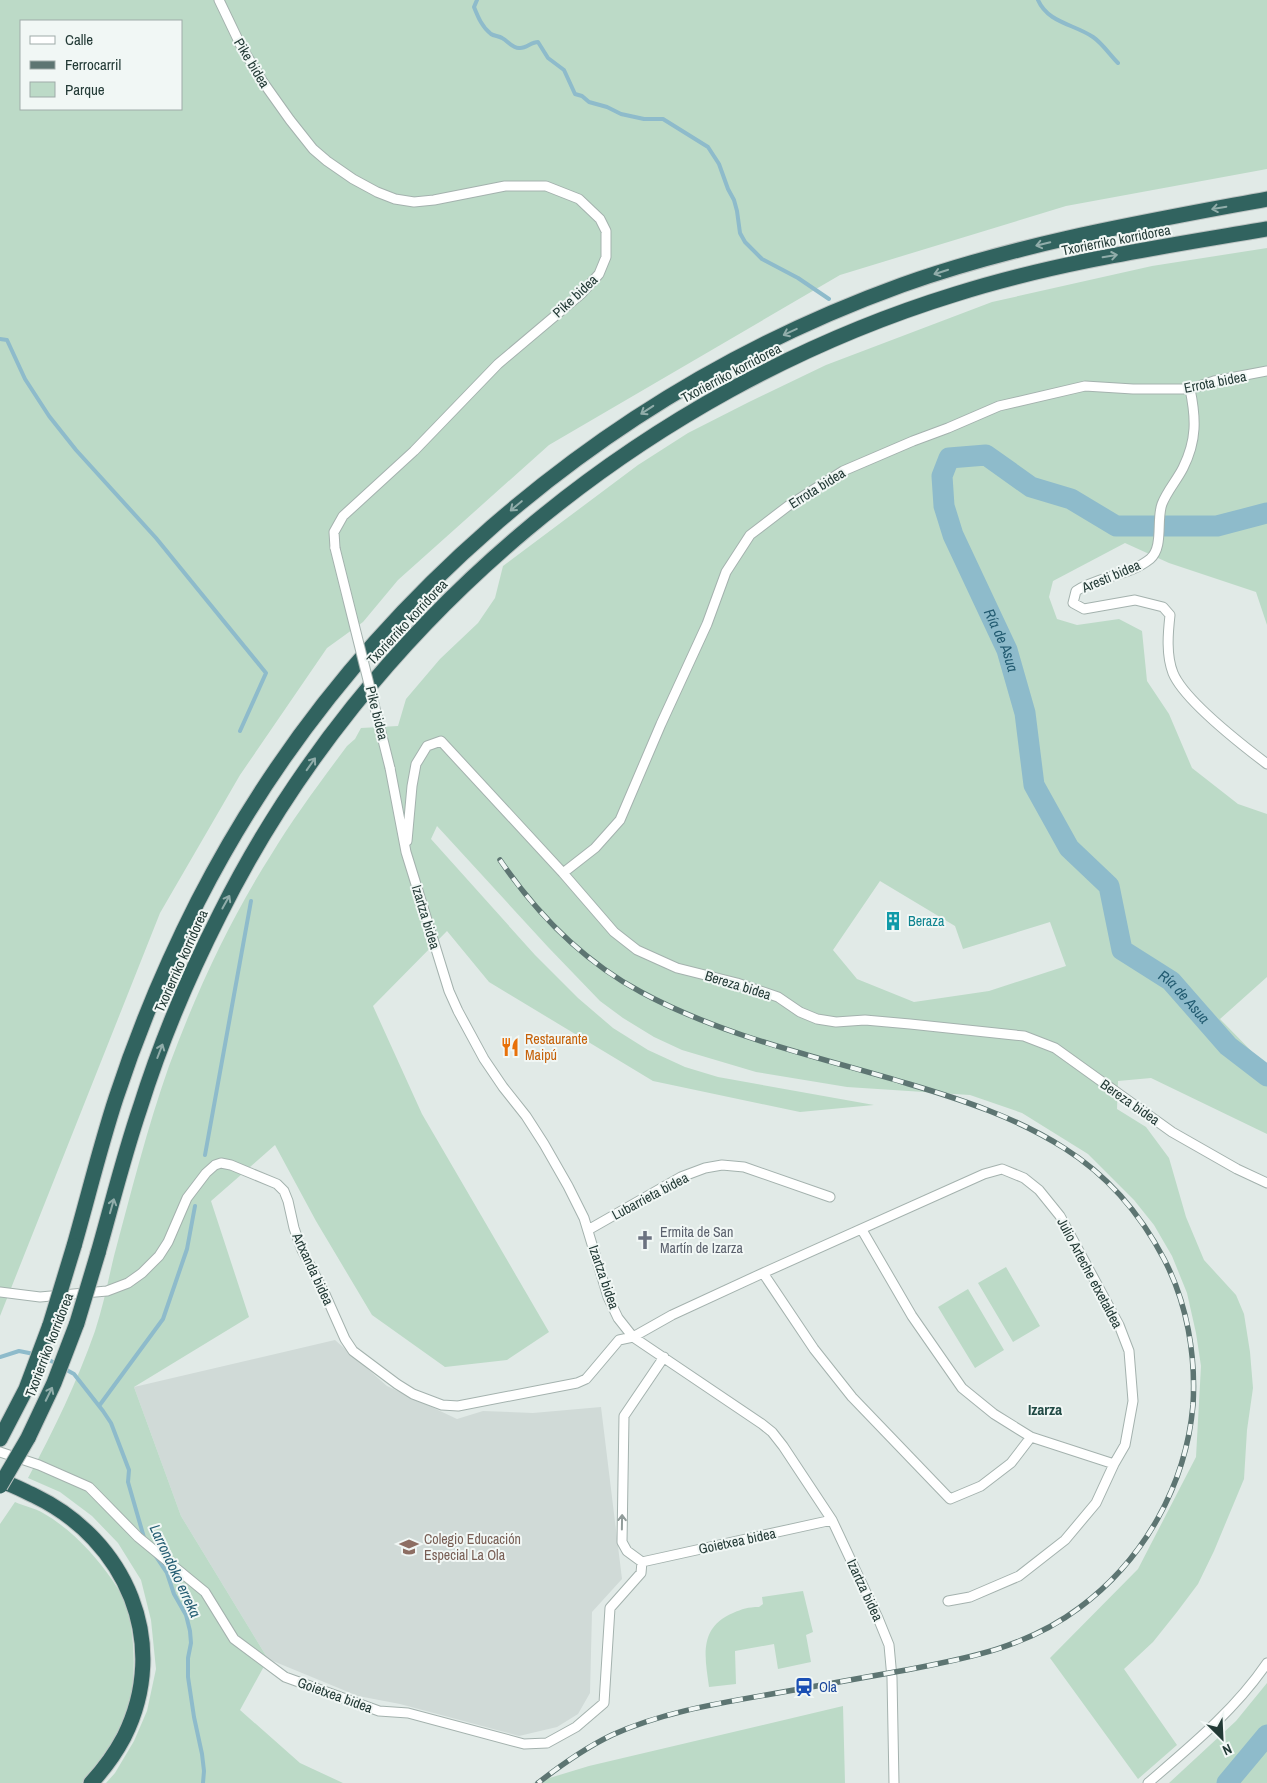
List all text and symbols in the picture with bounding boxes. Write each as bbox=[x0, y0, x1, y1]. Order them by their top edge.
legend bbox=[20, 20, 182, 110]
text: Calle bbox=[65, 29, 93, 50]
street label: Pike bidea bbox=[230, 35, 274, 92]
text: Ferrocarril bbox=[65, 54, 121, 75]
text: Parque bbox=[65, 79, 105, 100]
one-way arrow bbox=[1211, 203, 1227, 213]
street label: Txorierriko korridorea bbox=[1060, 221, 1173, 259]
one-way arrow bbox=[1035, 240, 1051, 249]
one-way arrow bbox=[1102, 250, 1118, 260]
one-way arrow bbox=[933, 268, 949, 278]
street label: Pike bidea bbox=[549, 270, 602, 321]
one-way arrow bbox=[783, 328, 798, 337]
street label: Txorierriko korridorea bbox=[678, 339, 785, 407]
street label: Errota bidea bbox=[1182, 367, 1248, 397]
one-way arrow bbox=[641, 405, 655, 415]
street label: Errota bidea bbox=[785, 463, 849, 512]
one-way arrow bbox=[510, 500, 523, 511]
street label: Aresti bidea bbox=[1078, 555, 1144, 597]
street label: Txorierriko korridorea bbox=[363, 575, 452, 669]
water label: Ría de Asua bbox=[979, 605, 1024, 674]
street label: Pike bidea bbox=[362, 684, 393, 742]
one-way arrow bbox=[306, 757, 316, 771]
street label: Izartza bidea bbox=[408, 883, 444, 952]
one-way arrow bbox=[221, 895, 231, 910]
street label: Txorierriko korridorea bbox=[150, 906, 212, 1015]
building icon: Beraza bbox=[882, 910, 904, 932]
place label: Beraza bbox=[908, 912, 945, 930]
water label: Ría de Asua bbox=[1155, 965, 1215, 1028]
street label: Bereza bidea bbox=[703, 966, 774, 1004]
place label: Restaurante Maipú bbox=[525, 1030, 588, 1064]
restaurant icon: Restaurante Maipú bbox=[499, 1036, 521, 1058]
one-way arrow bbox=[156, 1043, 165, 1059]
street label: Bereza bidea bbox=[1097, 1075, 1164, 1129]
street label: Lubarrieta bidea bbox=[609, 1168, 692, 1224]
one-way arrow bbox=[107, 1198, 117, 1214]
street label: Julio Arteche etxetaldea bbox=[1053, 1215, 1127, 1332]
place label: Ermita de San Martín de Izarza bbox=[660, 1223, 744, 1257]
street label: Artxanda bidea bbox=[288, 1229, 338, 1309]
church icon: Ermita de San Martín de Izarza bbox=[634, 1229, 656, 1251]
street label: Izartza bidea bbox=[585, 1243, 624, 1312]
street label: Txorierriko korridorea bbox=[21, 1290, 77, 1400]
one-way arrow bbox=[45, 1387, 54, 1402]
district label: Izarza bbox=[1028, 1399, 1062, 1420]
one-way arrow bbox=[617, 1515, 627, 1531]
water label: Larrondoko erreka bbox=[145, 1521, 206, 1621]
street label: Goietxea bidea bbox=[697, 1524, 778, 1558]
place label: Colegio Educación Especial La Ola bbox=[424, 1530, 521, 1564]
school or university icon: Colegio Educación Especial La Ola bbox=[398, 1536, 420, 1558]
street label: Izartza bidea bbox=[843, 1556, 887, 1624]
street label: Goietxea bidea bbox=[295, 1673, 376, 1717]
station icon: Ola bbox=[793, 1676, 815, 1698]
place label: Ola bbox=[819, 1678, 837, 1696]
north arrow bbox=[1197, 1713, 1247, 1763]
text: N bbox=[1220, 1740, 1235, 1760]

